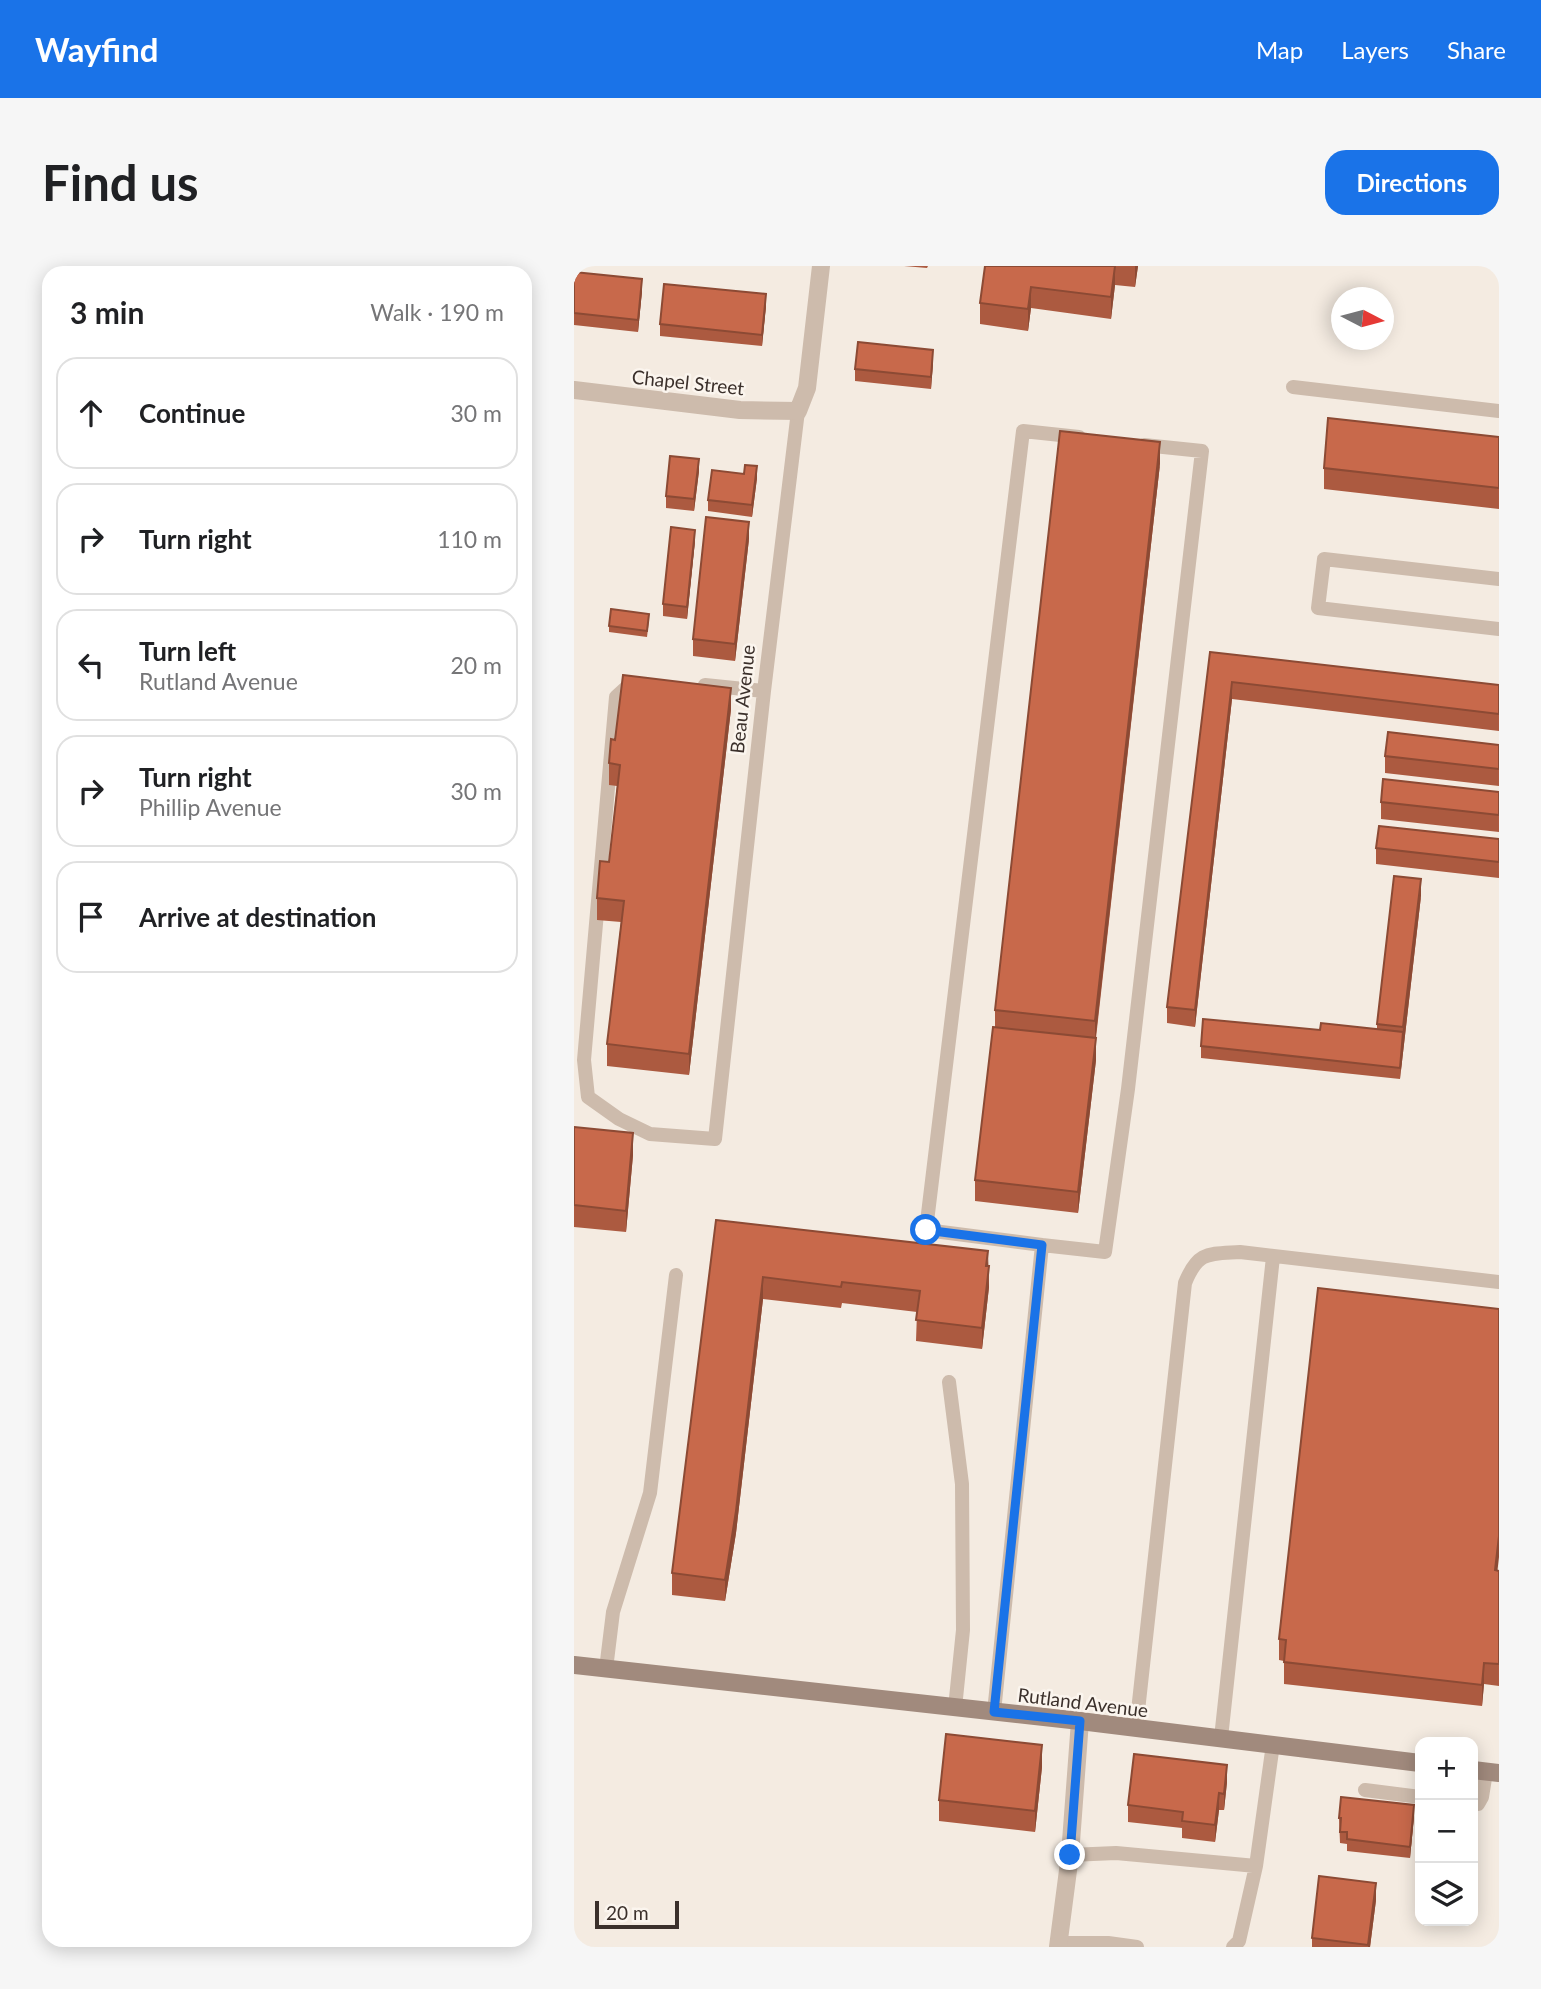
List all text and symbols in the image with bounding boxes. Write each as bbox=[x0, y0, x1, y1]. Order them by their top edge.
text: Wayfind bbox=[35, 29, 159, 69]
text: Map bbox=[1256, 35, 1303, 64]
text: Layers bbox=[1341, 35, 1409, 64]
text: Share bbox=[1447, 35, 1506, 64]
button: Directions bbox=[1325, 150, 1499, 215]
text: Find us bbox=[42, 153, 199, 211]
north arrow bbox=[1331, 287, 1394, 350]
text: 3 min bbox=[70, 294, 144, 330]
text: Walk · 190 m bbox=[370, 298, 504, 326]
street label: Chapel Street bbox=[631, 365, 745, 399]
icon: ahead bbox=[72, 394, 110, 432]
text: Continue bbox=[139, 397, 245, 429]
text: 30 m bbox=[451, 399, 502, 427]
icon: right bbox=[72, 520, 110, 558]
text: Turn right bbox=[139, 523, 252, 555]
text: 110 m bbox=[437, 525, 502, 553]
text: Turn left bbox=[139, 635, 236, 667]
street label: Beau Avenue bbox=[725, 643, 759, 755]
icon: left bbox=[72, 646, 110, 684]
text: 20 m bbox=[451, 651, 502, 679]
text: Rutland Avenue bbox=[139, 667, 298, 695]
text: Turn right bbox=[139, 761, 252, 793]
icon: right bbox=[72, 772, 110, 810]
text: 30 m bbox=[451, 777, 502, 805]
text: Phillip Avenue bbox=[139, 793, 282, 821]
icon: arrive bbox=[72, 898, 110, 936]
text: Arrive at destination bbox=[139, 901, 376, 933]
route start bbox=[910, 1214, 941, 1245]
street label: Rutland Avenue bbox=[1016, 1683, 1150, 1721]
map controls bbox=[1415, 1737, 1478, 1926]
button: + bbox=[1415, 1737, 1478, 1800]
button: − bbox=[1415, 1800, 1478, 1863]
route end bbox=[1054, 1839, 1085, 1870]
button: layers bbox=[1415, 1863, 1478, 1926]
scale bar bbox=[595, 1898, 679, 1930]
text: 20 m bbox=[606, 1901, 649, 1924]

